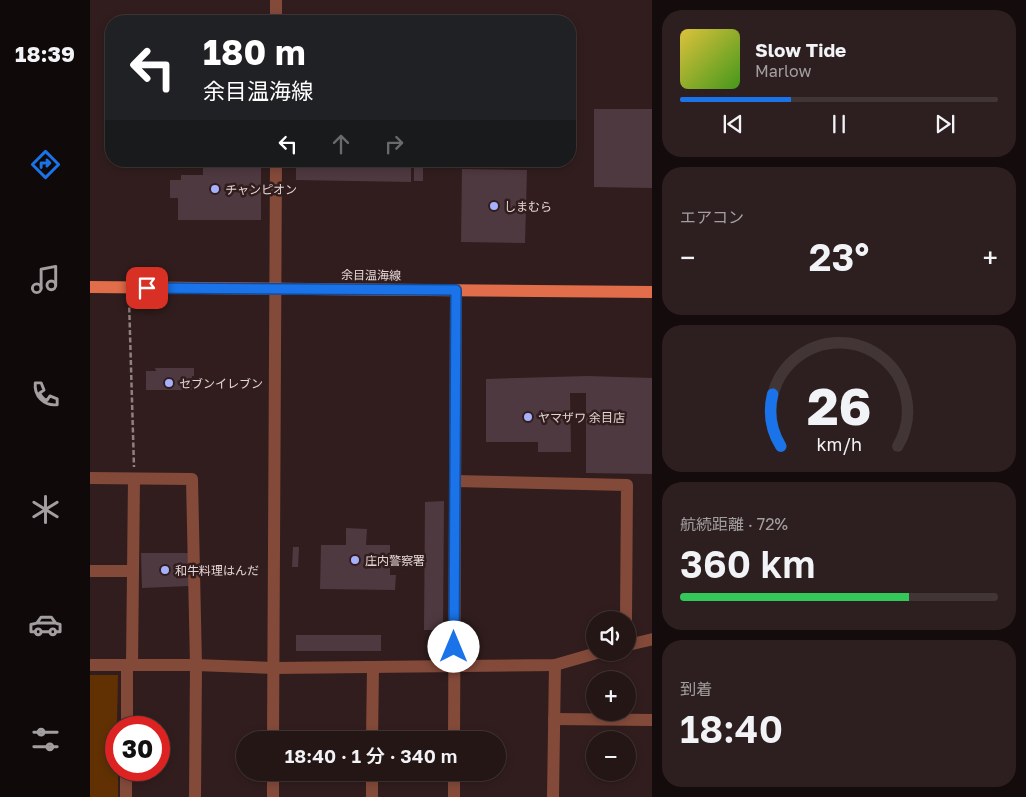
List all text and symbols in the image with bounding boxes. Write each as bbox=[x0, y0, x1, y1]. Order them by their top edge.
text: 180 m bbox=[203, 31, 306, 73]
icon: left bbox=[120, 35, 185, 100]
text: Slow Tide bbox=[755, 38, 846, 61]
text: 18:39 bbox=[15, 40, 75, 67]
text: Marlow bbox=[755, 61, 811, 81]
text: 余目温海線 bbox=[203, 77, 313, 104]
icon: previous bbox=[719, 110, 747, 138]
icon: pause bbox=[825, 110, 853, 138]
icon: next bbox=[931, 110, 959, 138]
icon: left bbox=[274, 130, 302, 158]
icon: ahead bbox=[327, 130, 355, 158]
icon: right bbox=[380, 130, 408, 158]
icon: directions bbox=[28, 147, 63, 182]
place label: チャンピオン bbox=[225, 182, 297, 197]
marker: チャンピオン bbox=[209, 183, 221, 195]
place label: しまむら bbox=[504, 199, 552, 214]
marker: しまむら bbox=[488, 200, 500, 212]
text: エアコン bbox=[680, 207, 744, 227]
text: 23° bbox=[809, 234, 869, 279]
text: − bbox=[680, 241, 695, 274]
text: + bbox=[983, 241, 998, 274]
icon: music bbox=[28, 262, 63, 297]
pin bbox=[126, 267, 168, 309]
street label: 余目温海線 bbox=[341, 267, 401, 283]
icon: arrive bbox=[133, 274, 161, 302]
text: 26 bbox=[807, 374, 871, 436]
place label: セブンイレブン bbox=[179, 376, 263, 391]
icon: phone bbox=[28, 377, 63, 412]
marker: セブンイレブン bbox=[163, 377, 175, 389]
place label: ヤマザワ 余目店 bbox=[538, 410, 625, 425]
marker: ヤマザワ 余目店 bbox=[522, 411, 534, 423]
text: km/h bbox=[816, 433, 862, 455]
icon: climate bbox=[28, 492, 63, 527]
text: 航続距離 · 72% bbox=[680, 514, 788, 534]
text: 360 km bbox=[680, 541, 816, 586]
place label: 庄内警察署 bbox=[365, 553, 425, 568]
marker: 庄内警察署 bbox=[349, 554, 361, 566]
place label: 和牛料理はんだ bbox=[175, 563, 259, 578]
marker: 和牛料理はんだ bbox=[159, 564, 171, 576]
icon: car bbox=[28, 607, 63, 642]
map controls bbox=[586, 611, 636, 781]
button: sound bbox=[586, 611, 636, 661]
position arrow bbox=[427, 620, 479, 672]
button: + bbox=[586, 671, 636, 721]
text: 到着 bbox=[680, 679, 712, 699]
text: 18:40 bbox=[680, 706, 783, 751]
speed limit sign: 30 bbox=[105, 716, 170, 781]
icon: filters bbox=[28, 722, 63, 757]
button: − bbox=[586, 731, 636, 781]
text: 18:40 · 1 分 · 340 m bbox=[285, 744, 457, 767]

